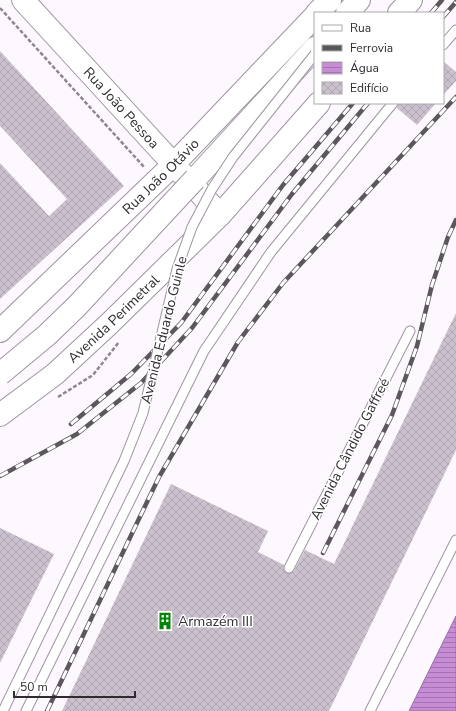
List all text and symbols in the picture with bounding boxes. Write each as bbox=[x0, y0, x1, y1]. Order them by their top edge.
legend bbox=[314, 12, 444, 104]
text: Rua bbox=[350, 20, 371, 36]
text: Ferrovia bbox=[350, 40, 393, 56]
text: Água bbox=[350, 60, 379, 76]
street label: Rua João Pessoa bbox=[79, 63, 164, 152]
text: Edifício bbox=[350, 80, 389, 96]
street label: Rua João Otávio bbox=[118, 134, 203, 218]
street label: Avenida Eduardo Guinle bbox=[136, 254, 192, 406]
street label: Avenida Perimetral bbox=[64, 270, 164, 367]
street label: Avenida Cândido Gaffreé bbox=[306, 375, 394, 523]
building icon: Armazém III bbox=[155, 611, 175, 631]
place label: Armazém III bbox=[178, 612, 253, 631]
scale bar bbox=[14, 673, 135, 699]
text: 50 m bbox=[20, 679, 48, 695]

